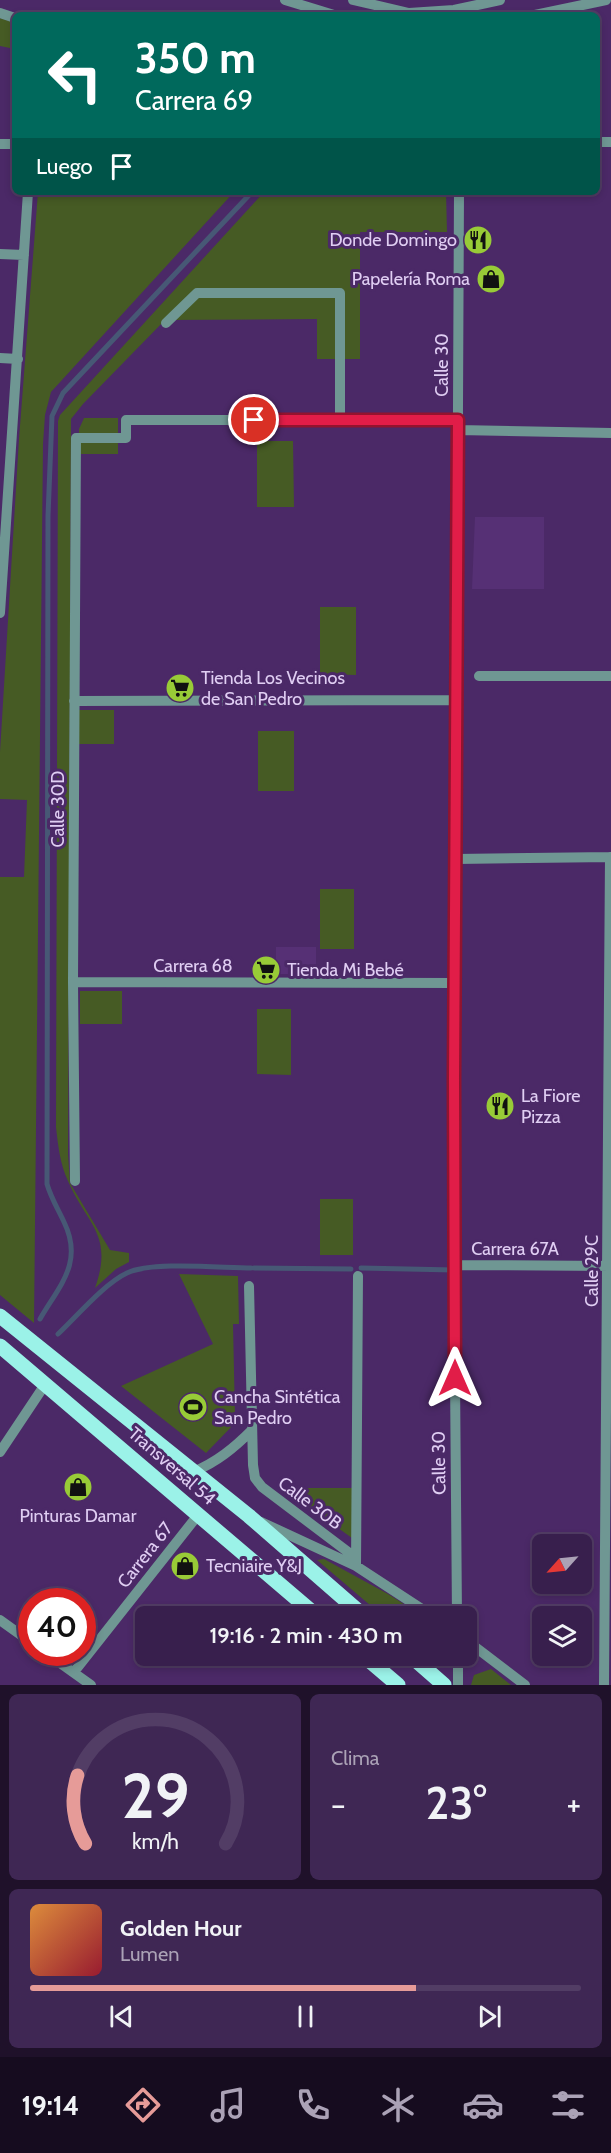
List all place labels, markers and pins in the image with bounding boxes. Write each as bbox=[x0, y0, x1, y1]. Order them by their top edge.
restaurant icon: Donde Domingo bbox=[462, 224, 494, 256]
place label: Donde Domingo bbox=[329, 229, 457, 251]
shop icon: Papelería Roma bbox=[475, 263, 507, 295]
place label: Papelería Roma bbox=[352, 268, 470, 290]
pin bbox=[228, 394, 279, 445]
place label: Tienda Los Vecinos de San Pedro bbox=[201, 667, 345, 710]
supermarket icon: Tienda Los Vecinos de San Pedro bbox=[164, 672, 196, 704]
supermarket icon: Tienda Mi Bebé bbox=[250, 954, 282, 986]
place label: Tienda Mi Bebé bbox=[287, 959, 404, 981]
place label: La Fiore Pizza bbox=[521, 1085, 580, 1128]
restaurant icon: La Fiore Pizza bbox=[484, 1090, 516, 1122]
place label: Cancha Sintética San Pedro bbox=[214, 1386, 341, 1429]
sports icon: Cancha Sintética San Pedro bbox=[177, 1391, 209, 1423]
shop icon: Pinturas Damar bbox=[62, 1471, 94, 1503]
place label: Pinturas Damar bbox=[20, 1505, 137, 1527]
shop icon: Tecniaire Y&J bbox=[169, 1550, 201, 1582]
place label: Tecniaire Y&J bbox=[206, 1555, 302, 1577]

